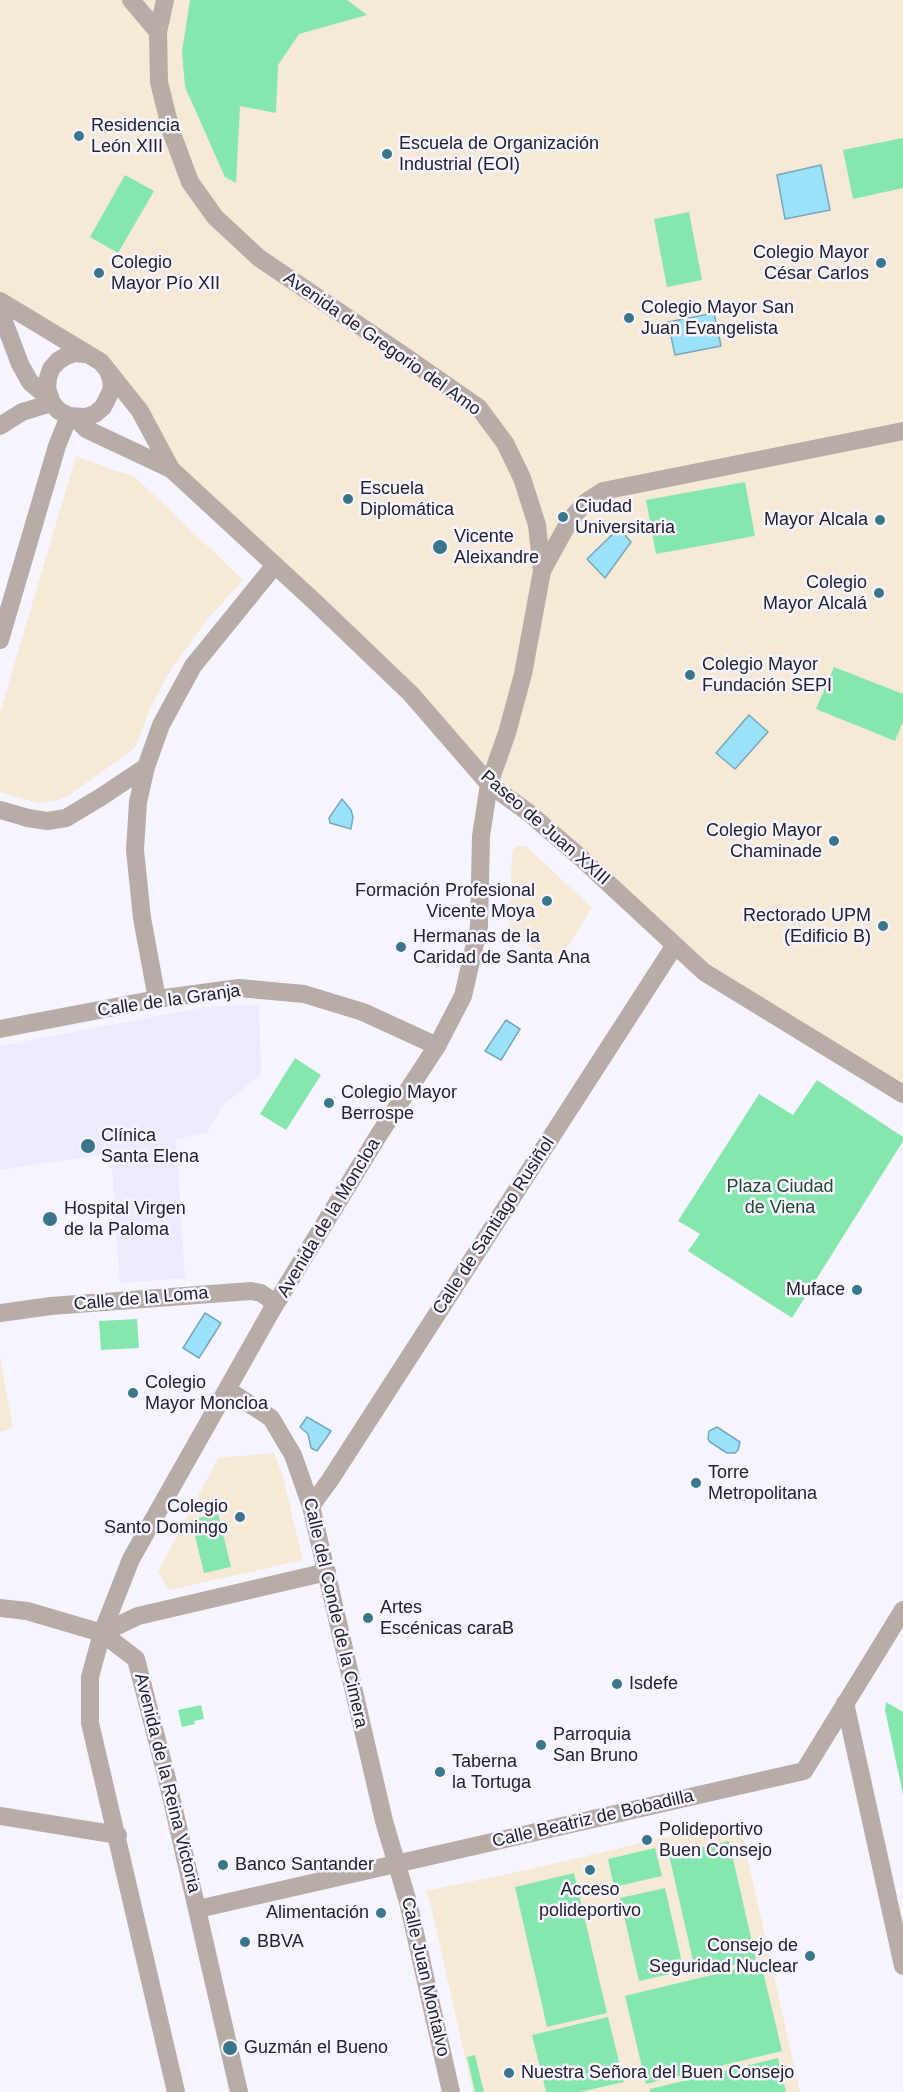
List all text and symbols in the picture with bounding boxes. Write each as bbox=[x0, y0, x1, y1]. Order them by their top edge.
place label: Residencia León XIII bbox=[91, 115, 180, 158]
marker: Residencia León XIII bbox=[72, 129, 86, 143]
place label: Escuela de Organización Industrial (EOI) bbox=[399, 133, 599, 176]
marker: Escuela de Organización Industrial (EOI) bbox=[380, 147, 394, 161]
place label: Colegio Mayor César Carlos bbox=[753, 242, 869, 284]
place label: Colegio Mayor Pío XII bbox=[111, 252, 220, 294]
marker: Colegio Mayor César Carlos bbox=[874, 256, 888, 270]
marker: Colegio Mayor Pío XII bbox=[92, 266, 106, 280]
street label: Avenida de Gregorio del Amo bbox=[279, 268, 485, 420]
place label: Colegio Mayor San Juan Evangelista bbox=[641, 297, 794, 340]
marker: Colegio Mayor San Juan Evangelista bbox=[622, 311, 636, 325]
place label: Escuela Diplomática bbox=[360, 478, 454, 520]
marker: Escuela Diplomática bbox=[341, 492, 355, 506]
place label: Ciudad Universitaria bbox=[575, 496, 675, 538]
place label: Mayor Alcala bbox=[764, 509, 868, 531]
marker: Ciudad Universitaria bbox=[556, 510, 570, 524]
marker: Mayor Alcala bbox=[873, 513, 887, 527]
place label: Vicente Aleixandre bbox=[454, 526, 539, 568]
marker: Vicente Aleixandre bbox=[431, 538, 449, 556]
place label: Colegio Mayor Alcalá bbox=[763, 572, 867, 614]
marker: Colegio Mayor Alcalá bbox=[872, 586, 886, 600]
place label: Colegio Mayor Fundación SEPI bbox=[702, 654, 832, 696]
marker: Colegio Mayor Fundación SEPI bbox=[683, 668, 697, 682]
street label: Paseo de Juan XXIII bbox=[476, 766, 614, 890]
place label: Colegio Mayor Chaminade bbox=[706, 820, 822, 862]
marker: Colegio Mayor Chaminade bbox=[827, 834, 841, 848]
place label: Formación Profesional Vicente Moya bbox=[355, 880, 535, 922]
marker: Formación Profesional Vicente Moya bbox=[540, 894, 554, 908]
place label: Rectorado UPM (Edificio B) bbox=[743, 905, 871, 948]
marker: Rectorado UPM (Edificio B) bbox=[876, 919, 890, 933]
place label: Hermanas de la Caridad de Santa Ana bbox=[413, 926, 590, 968]
marker: Hermanas de la Caridad de Santa Ana bbox=[394, 940, 408, 954]
street label: Calle de la Granja bbox=[96, 980, 242, 1022]
place label: Colegio Mayor Berrospe bbox=[341, 1082, 457, 1124]
marker: Colegio Mayor Berrospe bbox=[322, 1096, 336, 1110]
place label: Clínica Santa Elena bbox=[101, 1125, 199, 1168]
street label: Calle de Santiago Rusiñol bbox=[429, 1133, 559, 1319]
street label: Avenida de la Moncloa bbox=[273, 1135, 385, 1301]
marker: Clínica Santa Elena bbox=[79, 1137, 97, 1155]
park label: Plaza Ciudad de Viena bbox=[726, 1176, 834, 1218]
place label: Hospital Virgen de la Paloma bbox=[64, 1198, 186, 1240]
marker: Hospital Virgen de la Paloma bbox=[41, 1210, 59, 1228]
place label: Muface bbox=[786, 1279, 845, 1301]
street label: Calle de la Loma bbox=[73, 1282, 209, 1316]
marker: Muface bbox=[850, 1283, 864, 1297]
place label: Colegio Mayor Moncloa bbox=[145, 1372, 268, 1414]
marker: Colegio Mayor Moncloa bbox=[126, 1386, 140, 1400]
place label: Torre Metropolitana bbox=[708, 1462, 817, 1504]
marker: Torre Metropolitana bbox=[689, 1476, 703, 1490]
place label: Colegio Santo Domingo bbox=[104, 1496, 228, 1538]
street label: Calle del Conde de la Cimera bbox=[298, 1496, 372, 1730]
marker: Colegio Santo Domingo bbox=[233, 1510, 247, 1524]
place label: Artes Escénicas caraB bbox=[380, 1597, 514, 1640]
marker: Artes Escénicas caraB bbox=[361, 1611, 375, 1625]
street label: Avenida de la Reina Victoria bbox=[129, 1671, 205, 1895]
place label: Isdefe bbox=[629, 1673, 678, 1695]
marker: Isdefe bbox=[610, 1677, 624, 1691]
place label: Parroquia San Bruno bbox=[553, 1724, 638, 1766]
marker: Parroquia San Bruno bbox=[534, 1738, 548, 1752]
place label: Taberna la Tortuga bbox=[452, 1751, 531, 1794]
marker: Taberna la Tortuga bbox=[433, 1765, 447, 1779]
street label: Calle Beatriz de Bobadilla bbox=[490, 1785, 696, 1853]
place label: Polideportivo Buen Consejo bbox=[659, 1819, 772, 1862]
marker: Polideportivo Buen Consejo bbox=[640, 1833, 654, 1847]
place label: Banco Santander bbox=[235, 1854, 374, 1876]
marker: Banco Santander bbox=[216, 1858, 230, 1872]
marker: Acceso polideportivo bbox=[583, 1863, 597, 1877]
place label: Acceso polideportivo bbox=[539, 1879, 641, 1922]
street label: Calle Juan Montalvo bbox=[396, 1895, 454, 2059]
place label: Alimentación bbox=[266, 1902, 369, 1924]
marker: Alimentación bbox=[374, 1906, 388, 1920]
place label: BBVA bbox=[257, 1931, 304, 1953]
marker: BBVA bbox=[238, 1935, 252, 1949]
place label: Consejo de Seguridad Nuclear bbox=[649, 1935, 798, 1978]
marker: Consejo de Seguridad Nuclear bbox=[803, 1949, 817, 1963]
place label: Guzmán el Bueno bbox=[244, 2037, 388, 2059]
marker: Guzmán el Bueno bbox=[221, 2039, 239, 2057]
place label: Nuestra Señora del Buen Consejo bbox=[521, 2062, 794, 2084]
marker: Nuestra Señora del Buen Consejo bbox=[502, 2066, 516, 2080]

